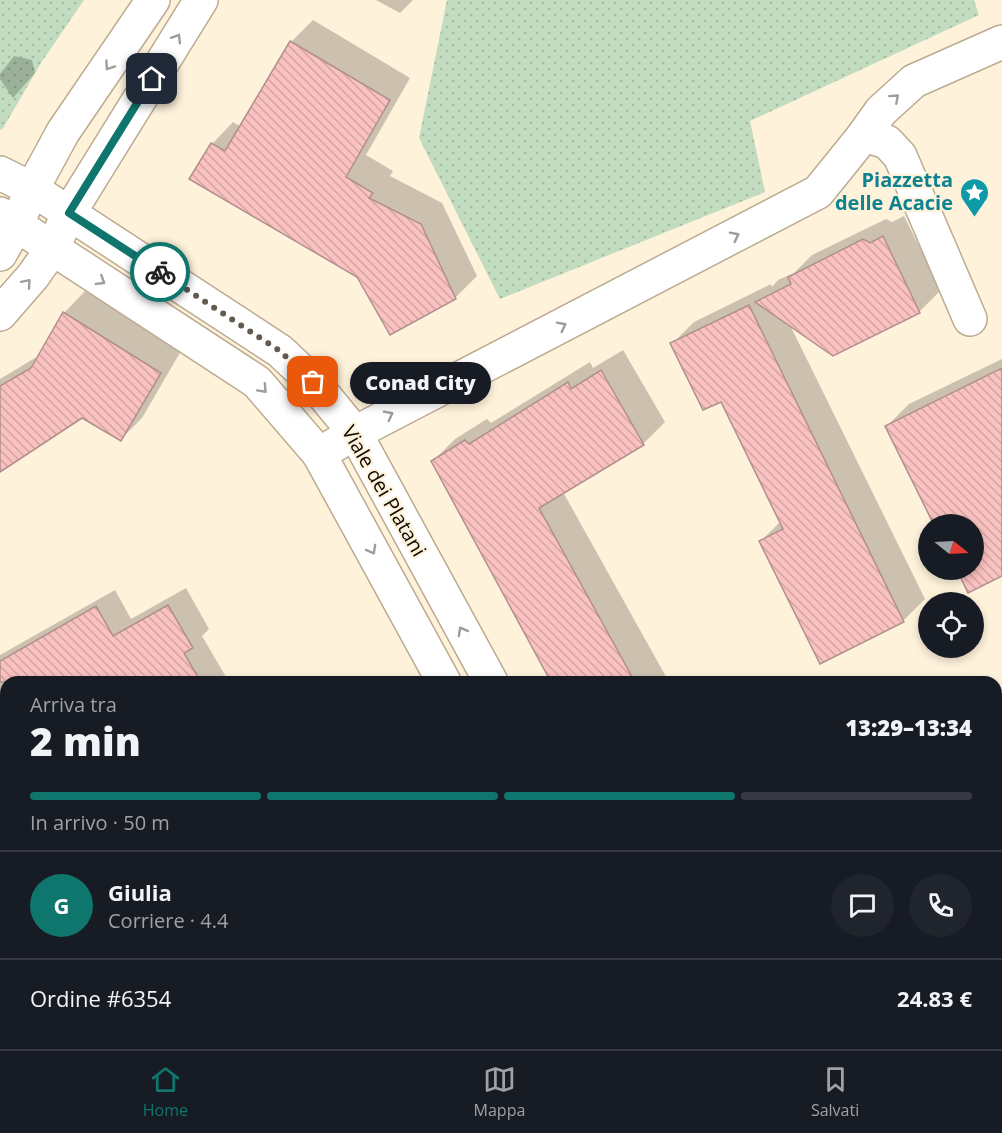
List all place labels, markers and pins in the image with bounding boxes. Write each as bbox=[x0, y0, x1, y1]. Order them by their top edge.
pin bbox=[126, 53, 177, 104]
place label: Piazzetta delle Acacie bbox=[835, 166, 953, 216]
place icon: Piazzetta delle Acacie bbox=[958, 176, 990, 218]
pin bbox=[287, 356, 338, 407]
callout: Conad City bbox=[349, 361, 490, 403]

